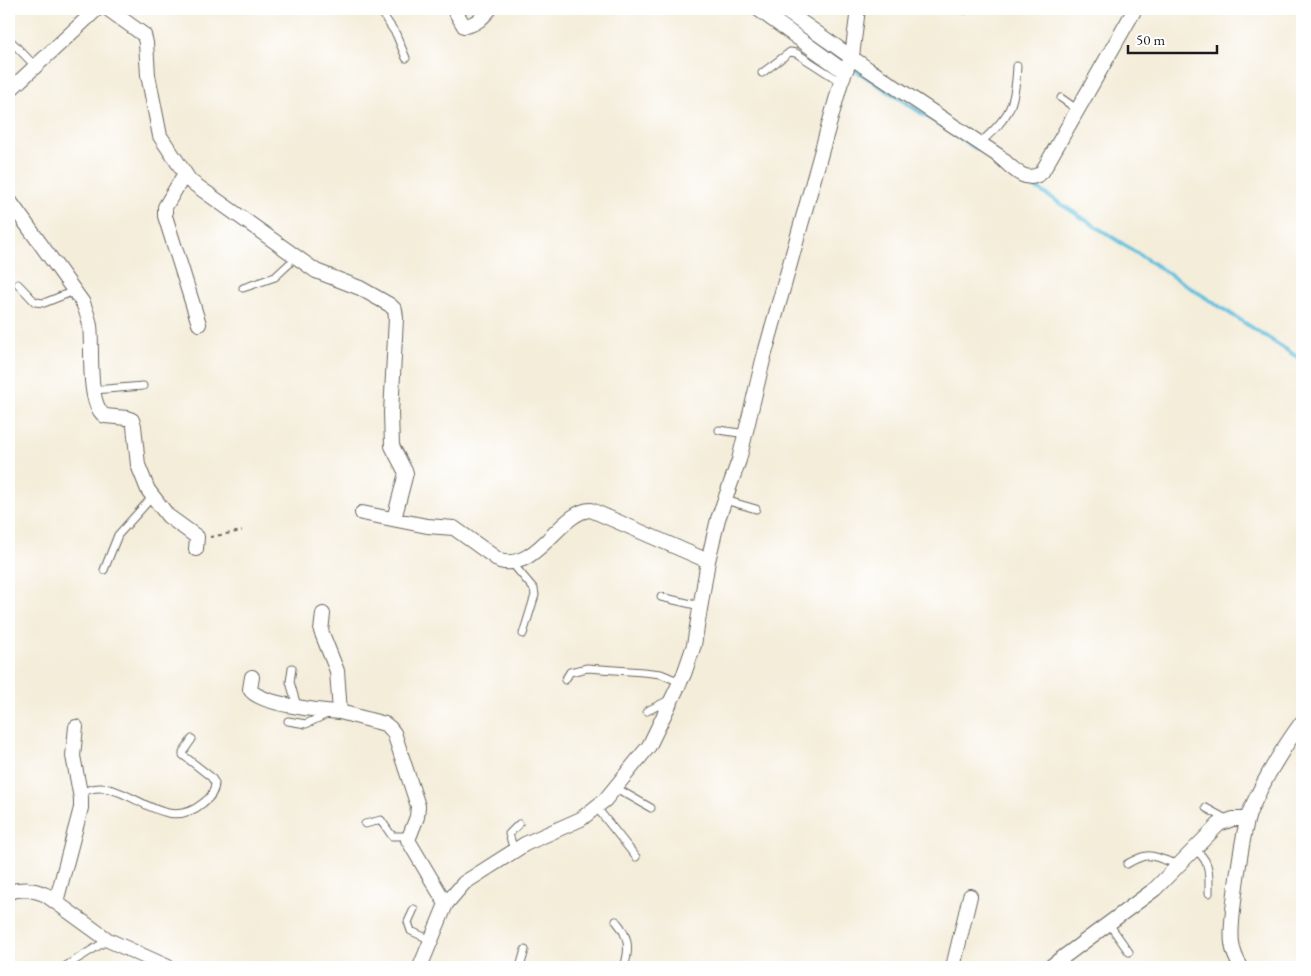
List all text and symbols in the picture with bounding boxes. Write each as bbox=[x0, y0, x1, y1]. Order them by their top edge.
scale bar bbox=[1128, 22, 1217, 54]
text: 50 m bbox=[1136, 30, 1165, 49]

